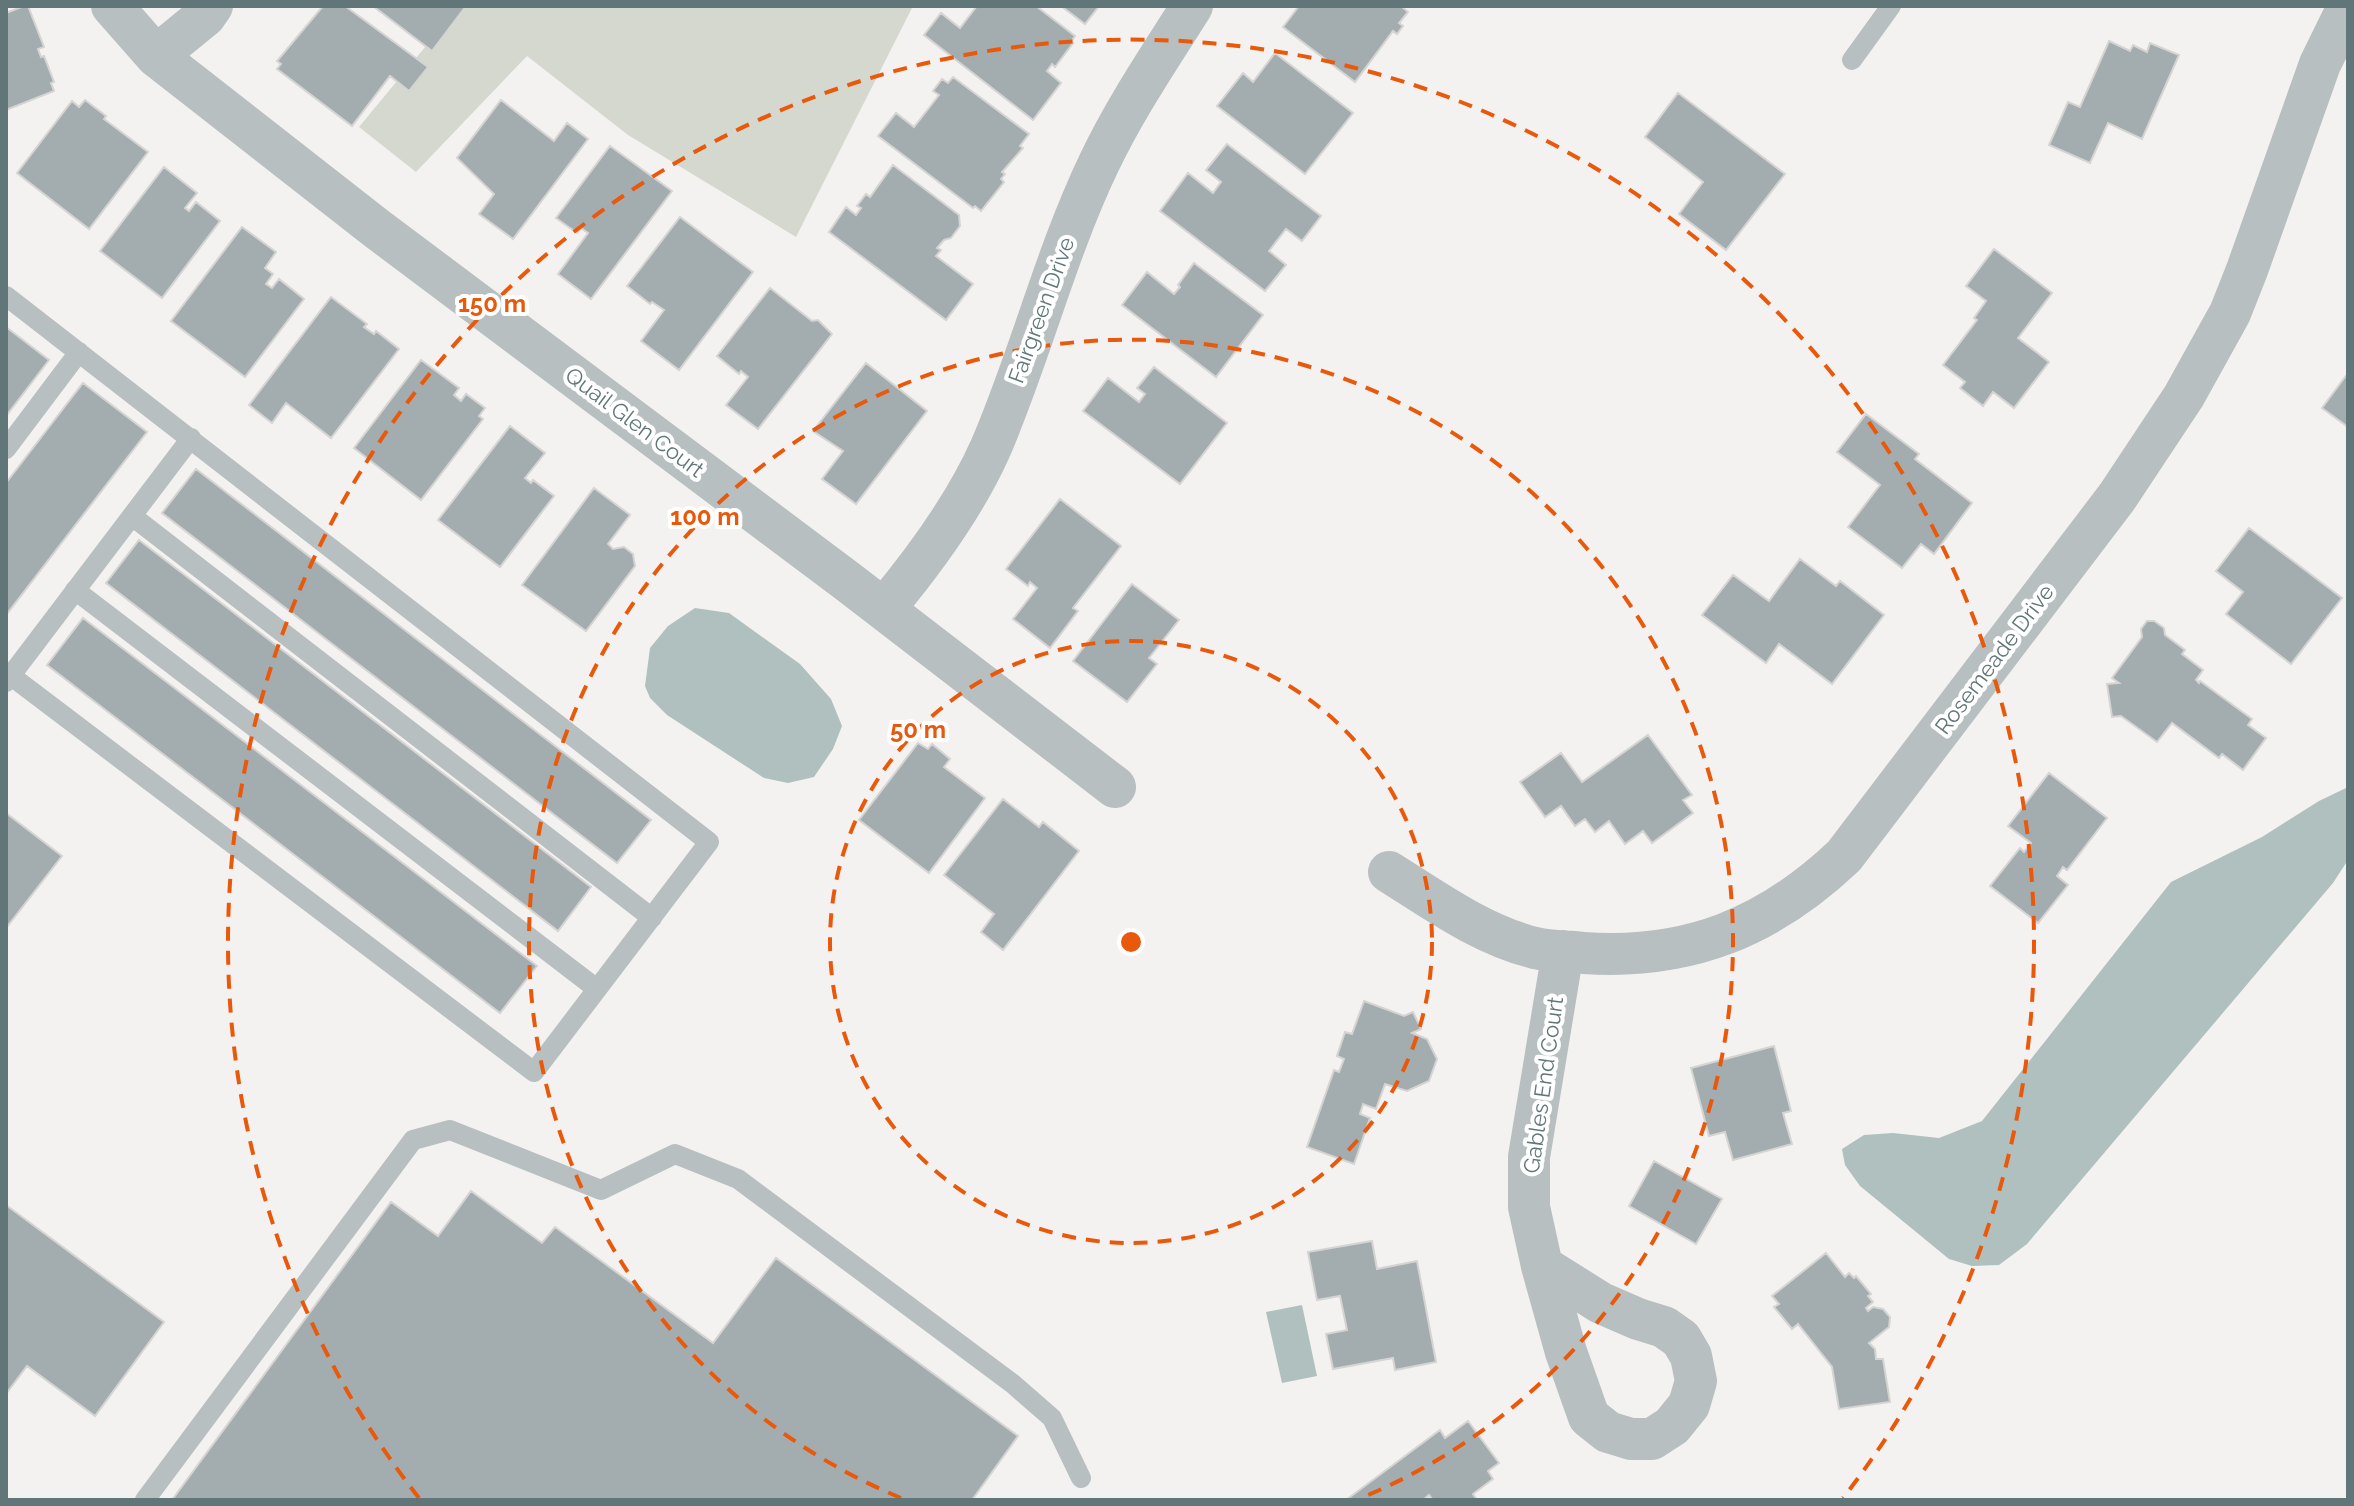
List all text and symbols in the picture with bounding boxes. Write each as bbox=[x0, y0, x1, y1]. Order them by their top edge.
street label: Fairgreen Drive bbox=[1003, 233, 1079, 387]
text: 150 m bbox=[458, 289, 526, 318]
street label: Quail Glen Court bbox=[561, 361, 710, 483]
text: 100 m bbox=[670, 502, 740, 531]
street label: Rosemeade Drive bbox=[1929, 579, 2059, 739]
text: 50 m bbox=[890, 715, 946, 744]
centre of rings bbox=[1117, 928, 1145, 956]
street label: Gables End Court bbox=[1518, 994, 1568, 1175]

